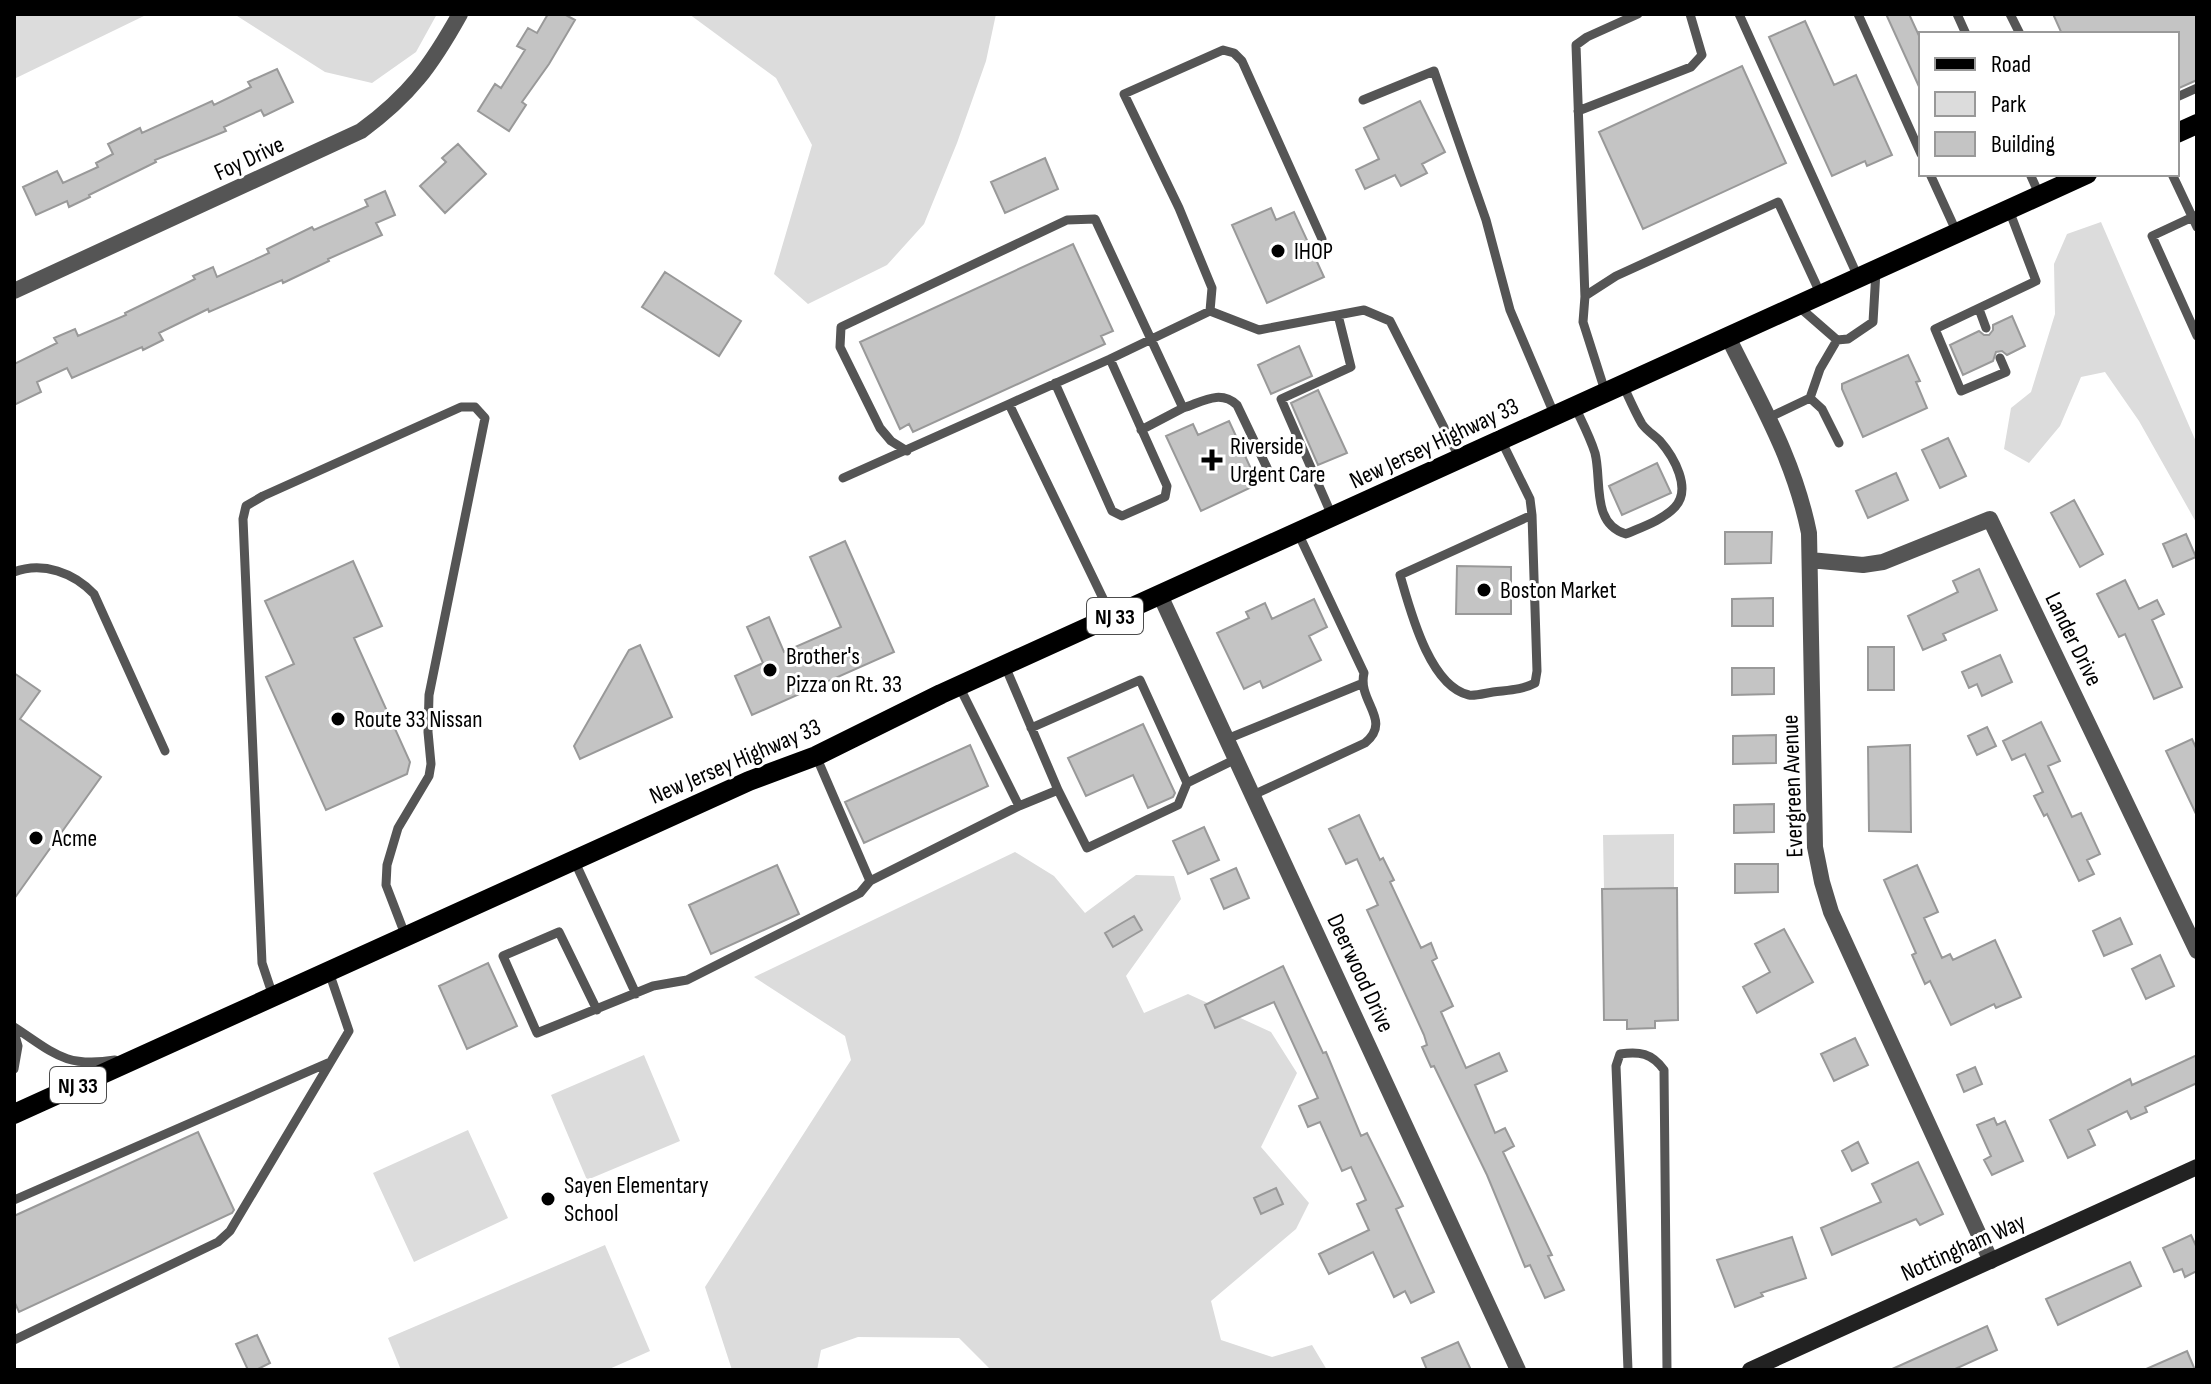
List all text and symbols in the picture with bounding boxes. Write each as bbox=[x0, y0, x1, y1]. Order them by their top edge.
legend bbox=[1919, 32, 2179, 176]
text: Road bbox=[1991, 50, 2031, 79]
text: Park bbox=[1991, 90, 2026, 119]
street label: Foy Drive bbox=[210, 130, 289, 187]
text: Building bbox=[1991, 130, 2055, 159]
place label: IHOP bbox=[1294, 237, 1333, 266]
marker: IHOP bbox=[1269, 242, 1287, 260]
street label: New Jersey Highway 33 bbox=[1345, 392, 1523, 495]
place label: Riverside Urgent Care bbox=[1230, 432, 1325, 489]
marker: Riverside Urgent Care bbox=[1201, 449, 1223, 471]
place label: Boston Market bbox=[1500, 576, 1617, 605]
marker: Boston Market bbox=[1475, 581, 1493, 599]
street label: Lander Drive bbox=[2038, 588, 2109, 691]
road number: NJ 33 bbox=[1087, 598, 1143, 634]
place label: Brother's Pizza on Rt. 33 bbox=[786, 642, 902, 699]
marker: Brother's Pizza on Rt. 33 bbox=[761, 661, 779, 679]
place label: Route 33 Nissan bbox=[354, 705, 482, 734]
marker: Route 33 Nissan bbox=[329, 710, 347, 728]
street label: New Jersey Highway 33 bbox=[645, 712, 825, 811]
street label: Evergreen Avenue bbox=[1776, 714, 1809, 858]
place label: Acme bbox=[51, 824, 97, 853]
marker: Acme bbox=[27, 829, 45, 847]
street label: Deerwood Drive bbox=[1320, 909, 1401, 1037]
road number: NJ 33 bbox=[50, 1067, 106, 1103]
place label: Sayen Elementary School bbox=[564, 1171, 708, 1228]
marker: Sayen Elementary School bbox=[539, 1190, 557, 1208]
street label: Nottingham Way bbox=[1896, 1207, 2030, 1288]

